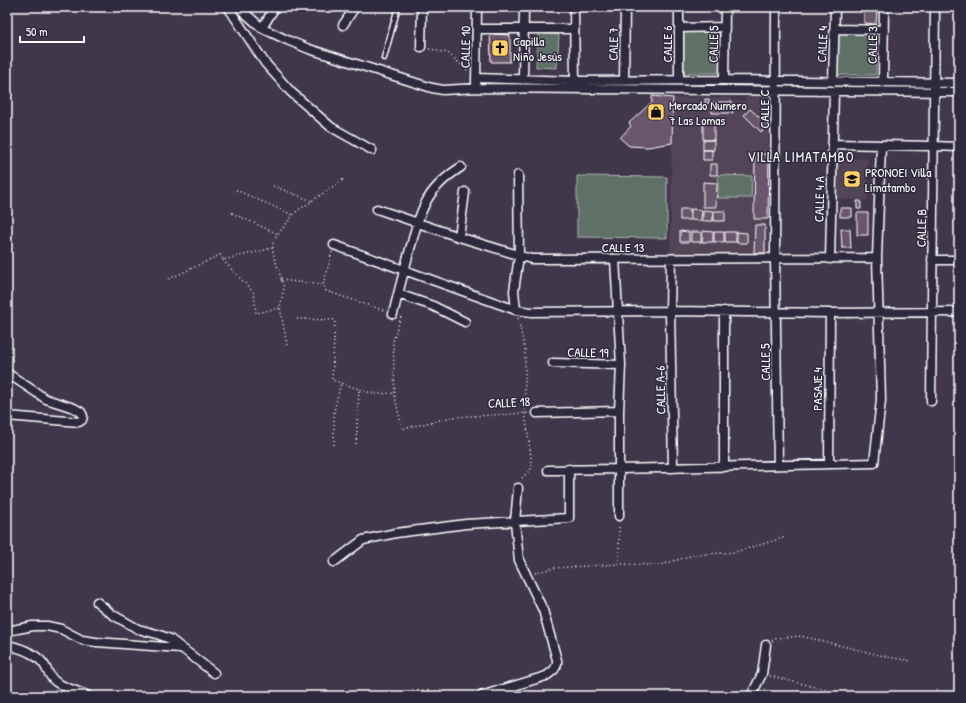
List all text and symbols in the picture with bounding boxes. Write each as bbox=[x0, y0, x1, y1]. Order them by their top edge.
scale bar bbox=[20, 18, 84, 44]
text: 50 m bbox=[26, 23, 47, 40]
street label: CALLE 10 bbox=[456, 25, 474, 68]
street label: CALLE 6 bbox=[658, 25, 676, 63]
street label: CALLE 5 bbox=[704, 25, 722, 63]
street label: CALLE 4 bbox=[812, 25, 832, 63]
street label: CALLE 3 bbox=[863, 26, 881, 64]
street label: CALE 7 bbox=[604, 27, 622, 61]
place label: Capilla Niño Jesús bbox=[513, 32, 562, 65]
church icon: Capilla Niño Jesús bbox=[490, 38, 510, 58]
street label: CALLE C bbox=[755, 89, 773, 129]
place label: Mercado Numero 7 Las Lomas bbox=[669, 96, 747, 129]
shop icon: Mercado Numero 7 Las Lomas bbox=[646, 102, 666, 122]
district label: VILLA LIMATAMBO bbox=[748, 147, 854, 166]
place label: PRONOEI Villa Limatambo bbox=[865, 163, 931, 196]
school or university icon: PRONOEI Villa Limatambo bbox=[842, 169, 862, 189]
street label: CALLE 4 A bbox=[810, 175, 828, 222]
street label: CALLE B bbox=[912, 208, 930, 247]
street label: CALLE 13 bbox=[602, 238, 644, 256]
street label: CALLE 19 bbox=[567, 343, 609, 361]
street label: CALLE 5 bbox=[756, 343, 774, 381]
street label: CALLE A-6 bbox=[651, 366, 669, 414]
street label: PASAJE 4 bbox=[808, 367, 826, 411]
street label: CALLE 18 bbox=[487, 392, 531, 412]

